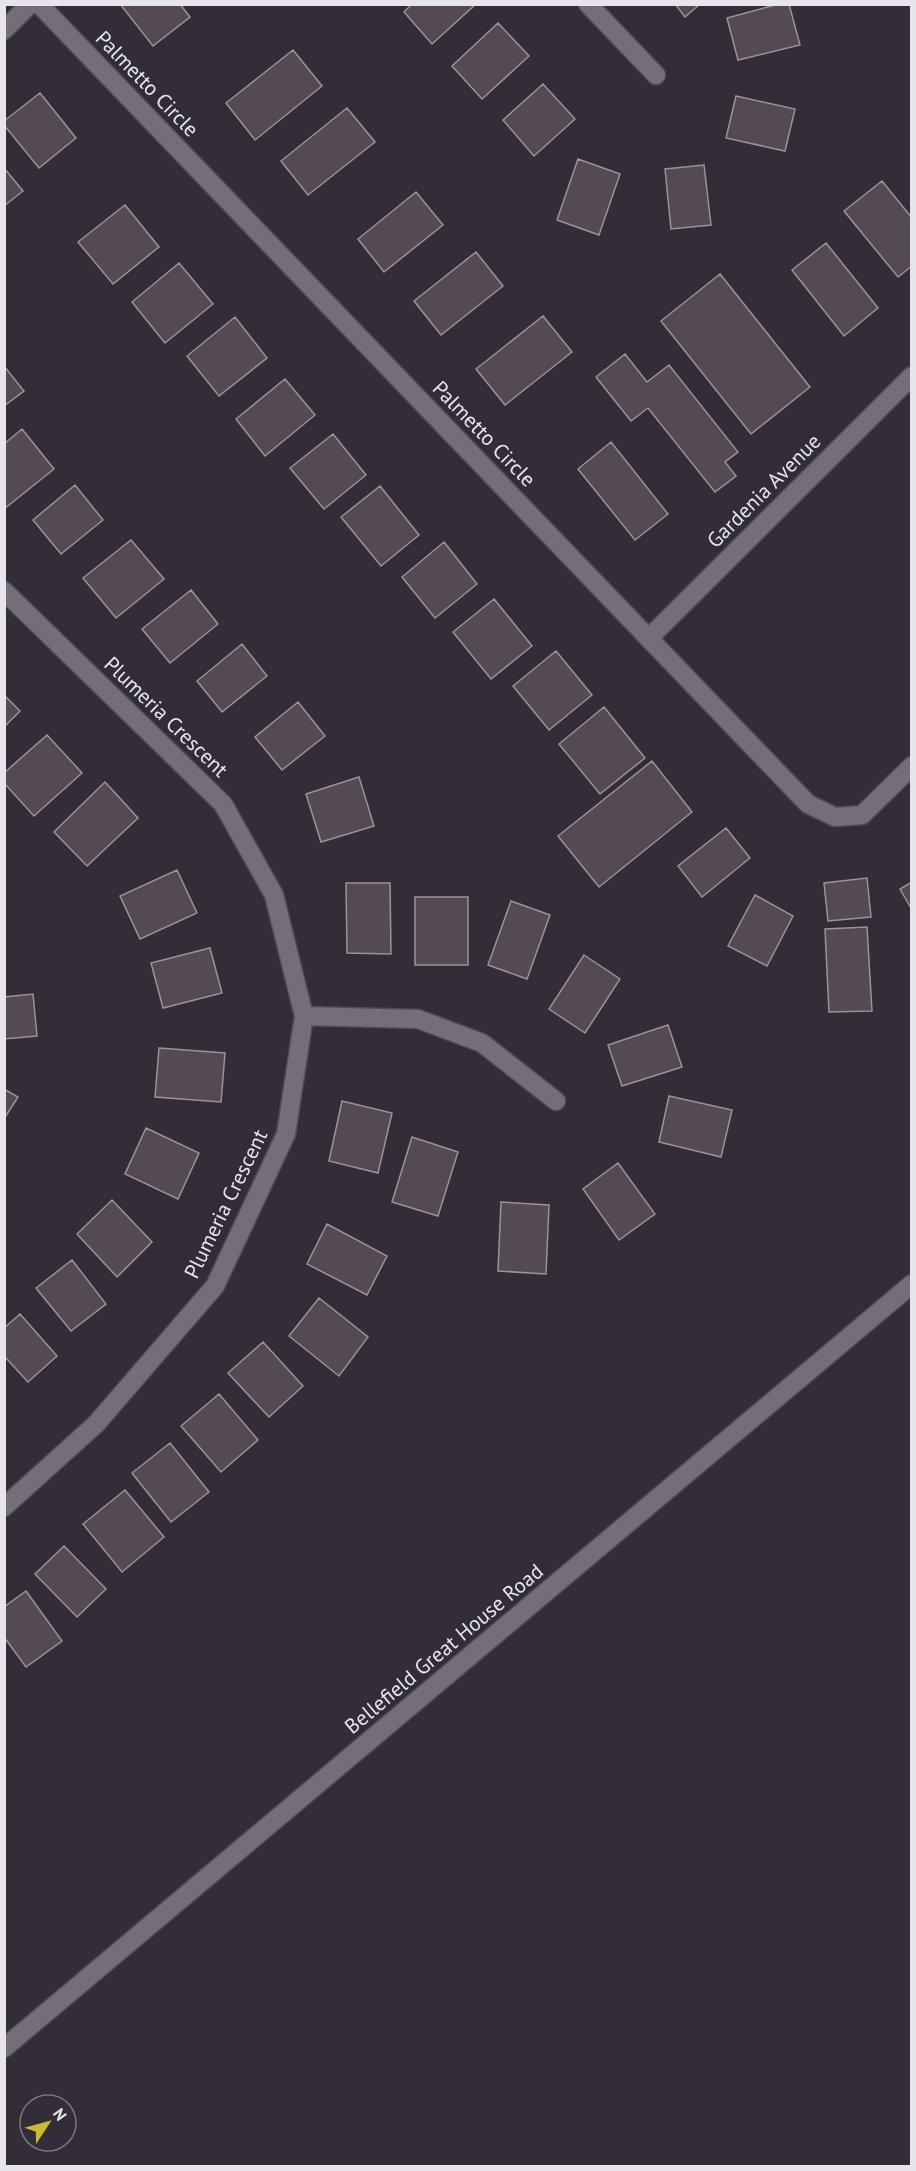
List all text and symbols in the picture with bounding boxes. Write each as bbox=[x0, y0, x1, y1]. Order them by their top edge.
street label: Palmetto Circle bbox=[90, 25, 205, 142]
street label: Palmetto Circle bbox=[427, 375, 542, 492]
street label: Gardenia Avenue bbox=[701, 428, 826, 553]
street label: Plumeria Crescent bbox=[99, 651, 234, 783]
street label: Plumeria Crescent bbox=[178, 1125, 273, 1283]
street label: Bellefield Great House Road bbox=[339, 1558, 548, 1740]
north arrow bbox=[18, 2093, 78, 2153]
text: N bbox=[49, 2104, 71, 2124]

